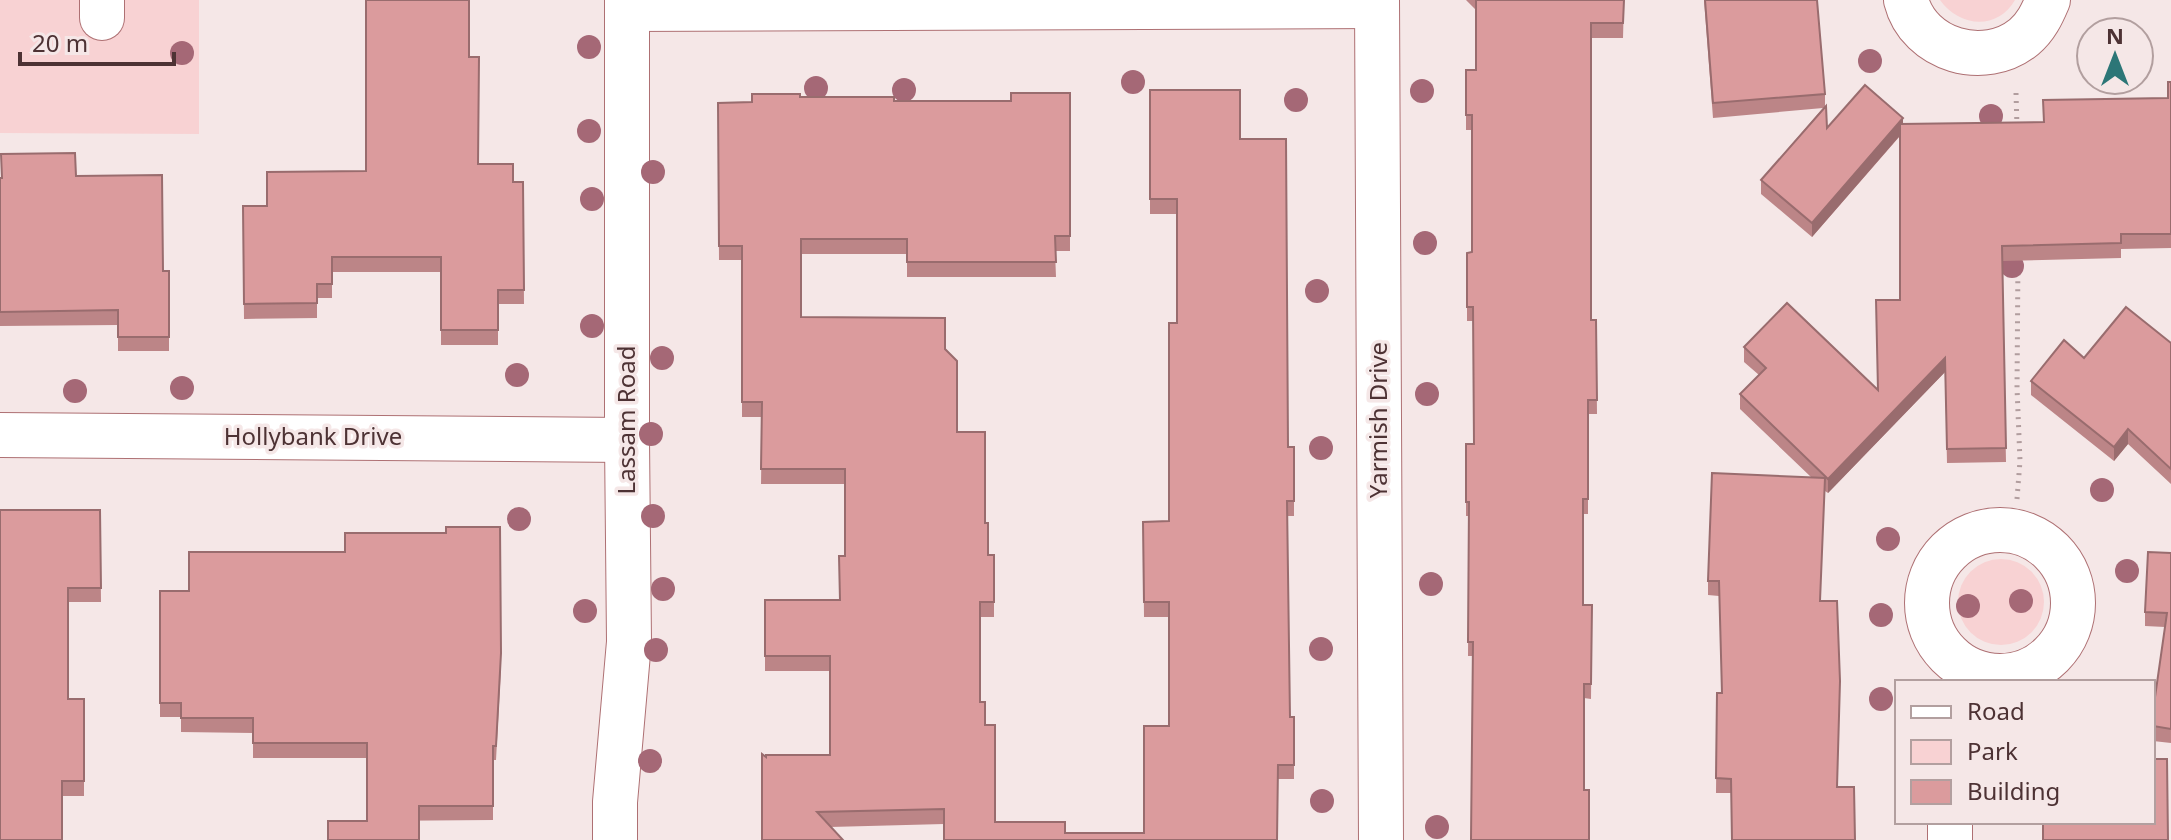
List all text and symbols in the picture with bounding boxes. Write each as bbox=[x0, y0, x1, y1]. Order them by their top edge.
scale bar bbox=[20, 16, 174, 66]
north arrow bbox=[2075, 16, 2155, 96]
text: N bbox=[2106, 20, 2124, 50]
text: 20 m bbox=[32, 26, 88, 59]
street label: Yarmish Drive bbox=[1361, 342, 1394, 498]
street label: Lassam Road bbox=[609, 346, 642, 494]
street label: Hollybank Drive bbox=[224, 419, 402, 452]
legend bbox=[1895, 680, 2155, 824]
text: Road bbox=[1967, 694, 2025, 727]
text: Park bbox=[1967, 734, 2018, 767]
text: Building bbox=[1967, 774, 2060, 807]

